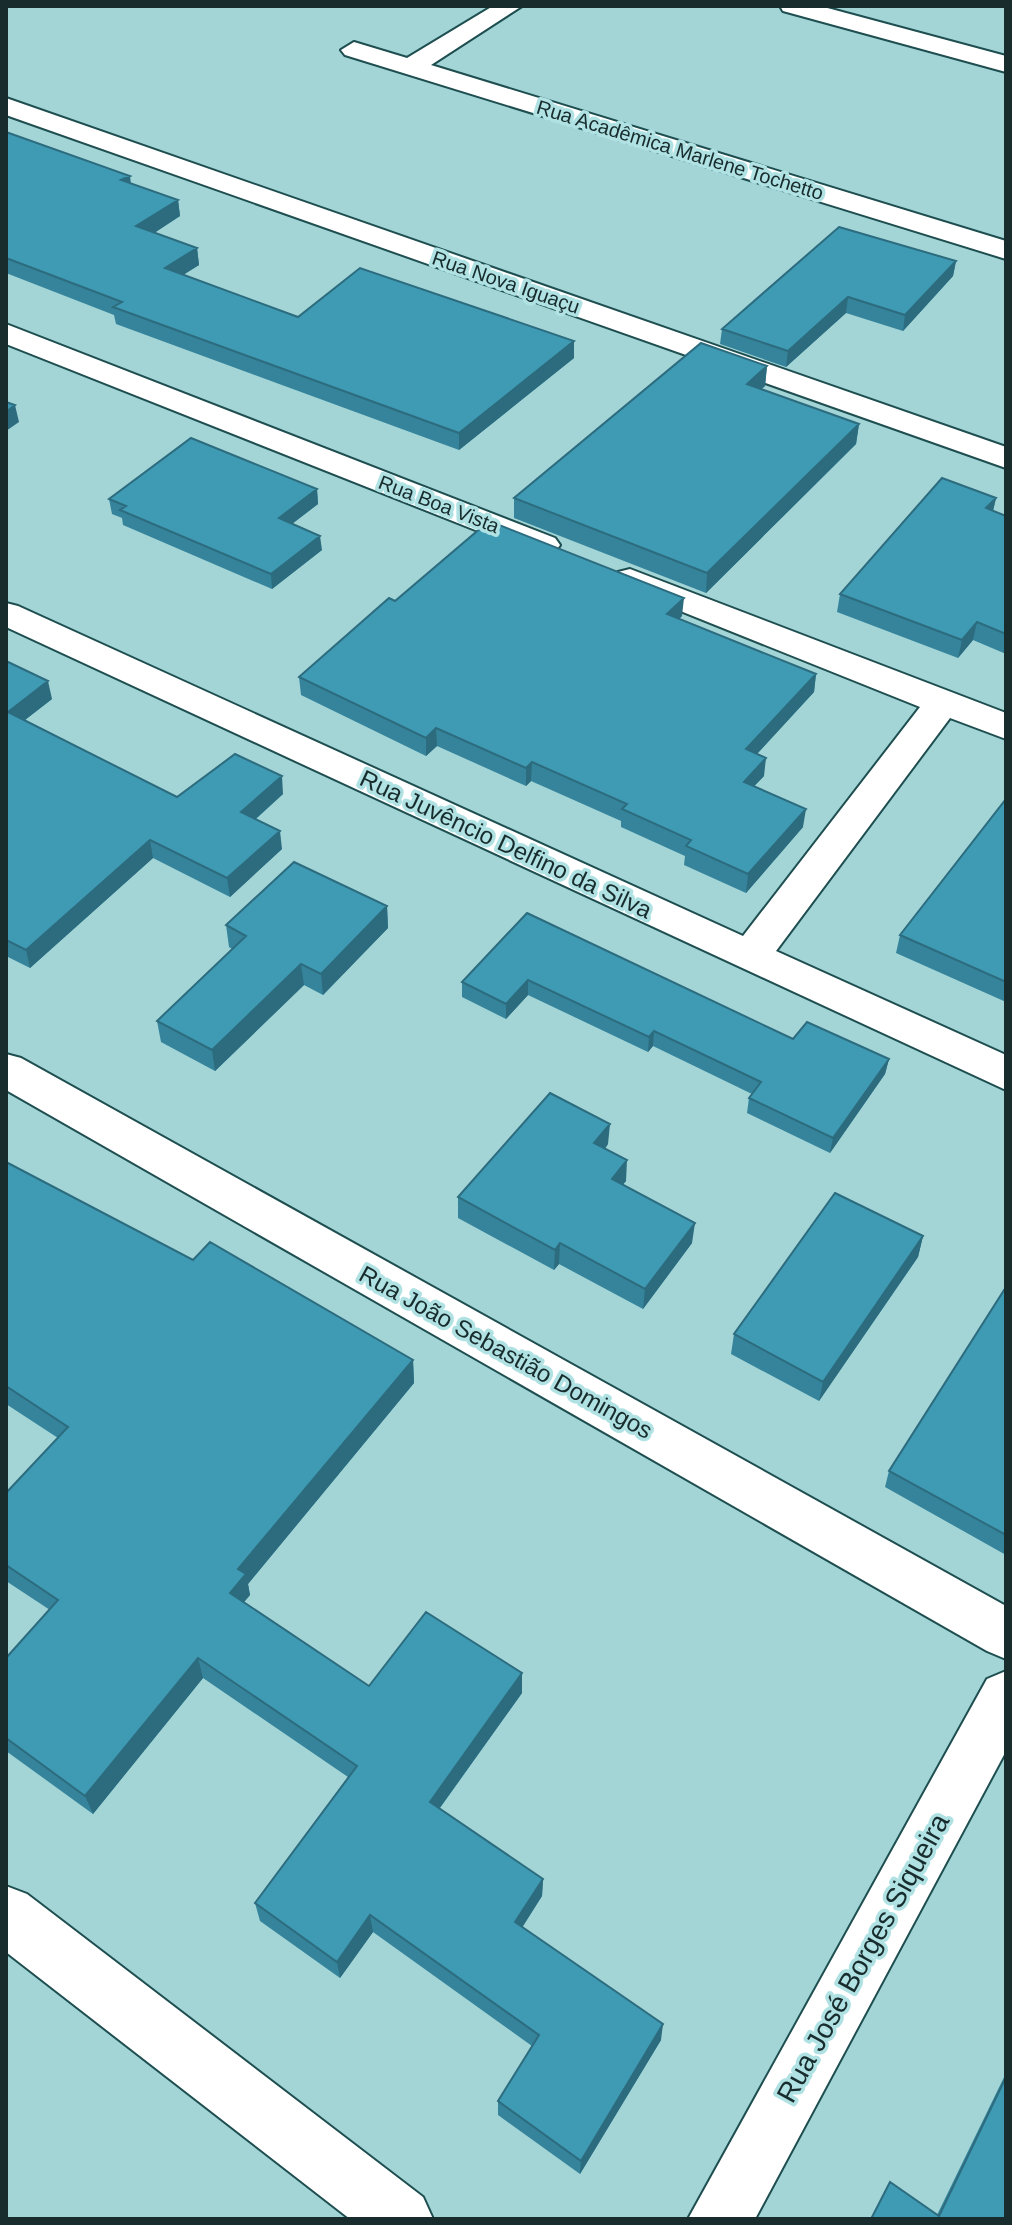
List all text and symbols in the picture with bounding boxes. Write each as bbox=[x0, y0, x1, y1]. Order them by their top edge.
street label: Rua Acadêmica Marlene Tochetto bbox=[534, 96, 826, 204]
street label: Rua Nova Iguaçu bbox=[429, 246, 583, 318]
street label: Rua Boa Vista bbox=[376, 471, 503, 537]
street label: Rua Juvêncio Delfino da Silva bbox=[356, 764, 657, 924]
street label: Rua João Sebastião Domingos bbox=[355, 1260, 657, 1444]
street label: Rua José Borges Siqueira bbox=[771, 1808, 956, 2108]

